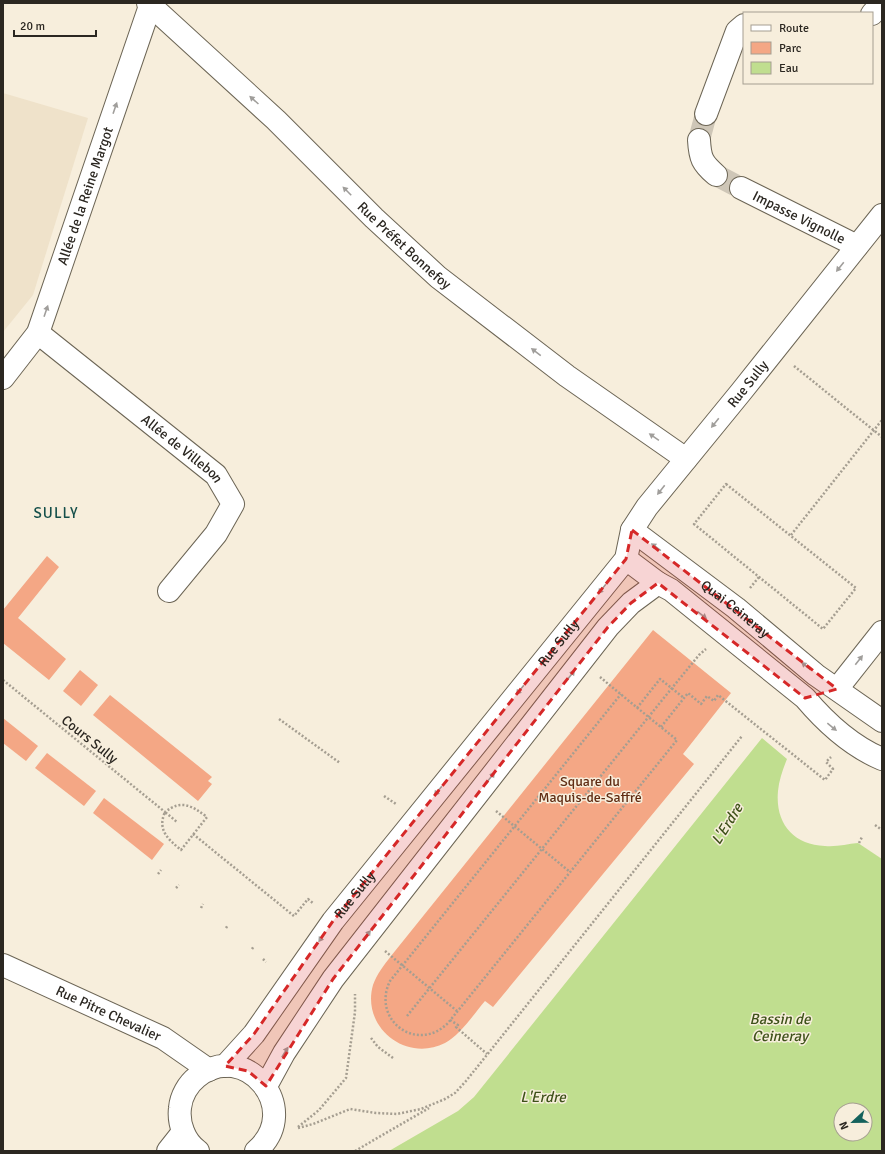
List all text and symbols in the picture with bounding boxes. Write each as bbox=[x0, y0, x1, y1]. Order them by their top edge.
scale bar bbox=[14, 12, 96, 38]
legend bbox=[743, 12, 873, 84]
text: 20 m bbox=[20, 19, 45, 34]
text: Route bbox=[779, 21, 809, 36]
text: Parc bbox=[779, 41, 802, 56]
text: Eau bbox=[779, 61, 798, 76]
one-way arrow bbox=[249, 95, 259, 104]
one-way arrow bbox=[112, 102, 118, 114]
street label: Allée de la Reine Margot bbox=[54, 125, 117, 267]
one-way arrow bbox=[342, 186, 352, 196]
street label: Impasse Vignolle bbox=[750, 187, 848, 248]
street label: Rue Préfet Bonnefoy bbox=[354, 198, 455, 293]
one-way arrow bbox=[836, 261, 844, 272]
one-way arrow bbox=[43, 304, 49, 316]
one-way arrow bbox=[531, 348, 541, 356]
street label: Rue Sully bbox=[724, 357, 772, 411]
street label: Allée de Villebon bbox=[138, 411, 227, 486]
one-way arrow bbox=[711, 418, 720, 429]
one-way arrow bbox=[648, 433, 659, 441]
one-way arrow bbox=[657, 484, 666, 495]
district label: SULLY bbox=[34, 504, 78, 522]
one-way arrow bbox=[650, 543, 661, 552]
street label: Quai Ceineray bbox=[697, 577, 773, 642]
one-way arrow bbox=[597, 584, 606, 595]
one-way arrow bbox=[696, 610, 707, 619]
street label: Rue Sully bbox=[534, 616, 583, 670]
one-way arrow bbox=[855, 655, 864, 666]
one-way arrow bbox=[800, 661, 811, 670]
one-way arrow bbox=[566, 669, 575, 680]
one-way arrow bbox=[515, 685, 524, 696]
street label: Cours Sully bbox=[58, 712, 122, 768]
one-way arrow bbox=[827, 722, 837, 731]
one-way arrow bbox=[486, 772, 495, 783]
park label: Square du Maquis-de-Saffré bbox=[538, 773, 642, 806]
one-way arrow bbox=[434, 786, 442, 797]
water label: L'Erdre bbox=[707, 799, 747, 848]
street label: Rue Sully bbox=[331, 868, 379, 922]
one-way arrow bbox=[363, 929, 372, 940]
one-way arrow bbox=[318, 931, 326, 942]
street label: Rue Pitre Chevalier bbox=[53, 982, 164, 1045]
water label: Bassin de Ceineray bbox=[750, 1010, 812, 1045]
one-way arrow bbox=[281, 1046, 288, 1058]
water label: L'Erdre bbox=[520, 1088, 567, 1106]
north arrow bbox=[833, 1102, 873, 1142]
text: N bbox=[837, 1120, 852, 1132]

